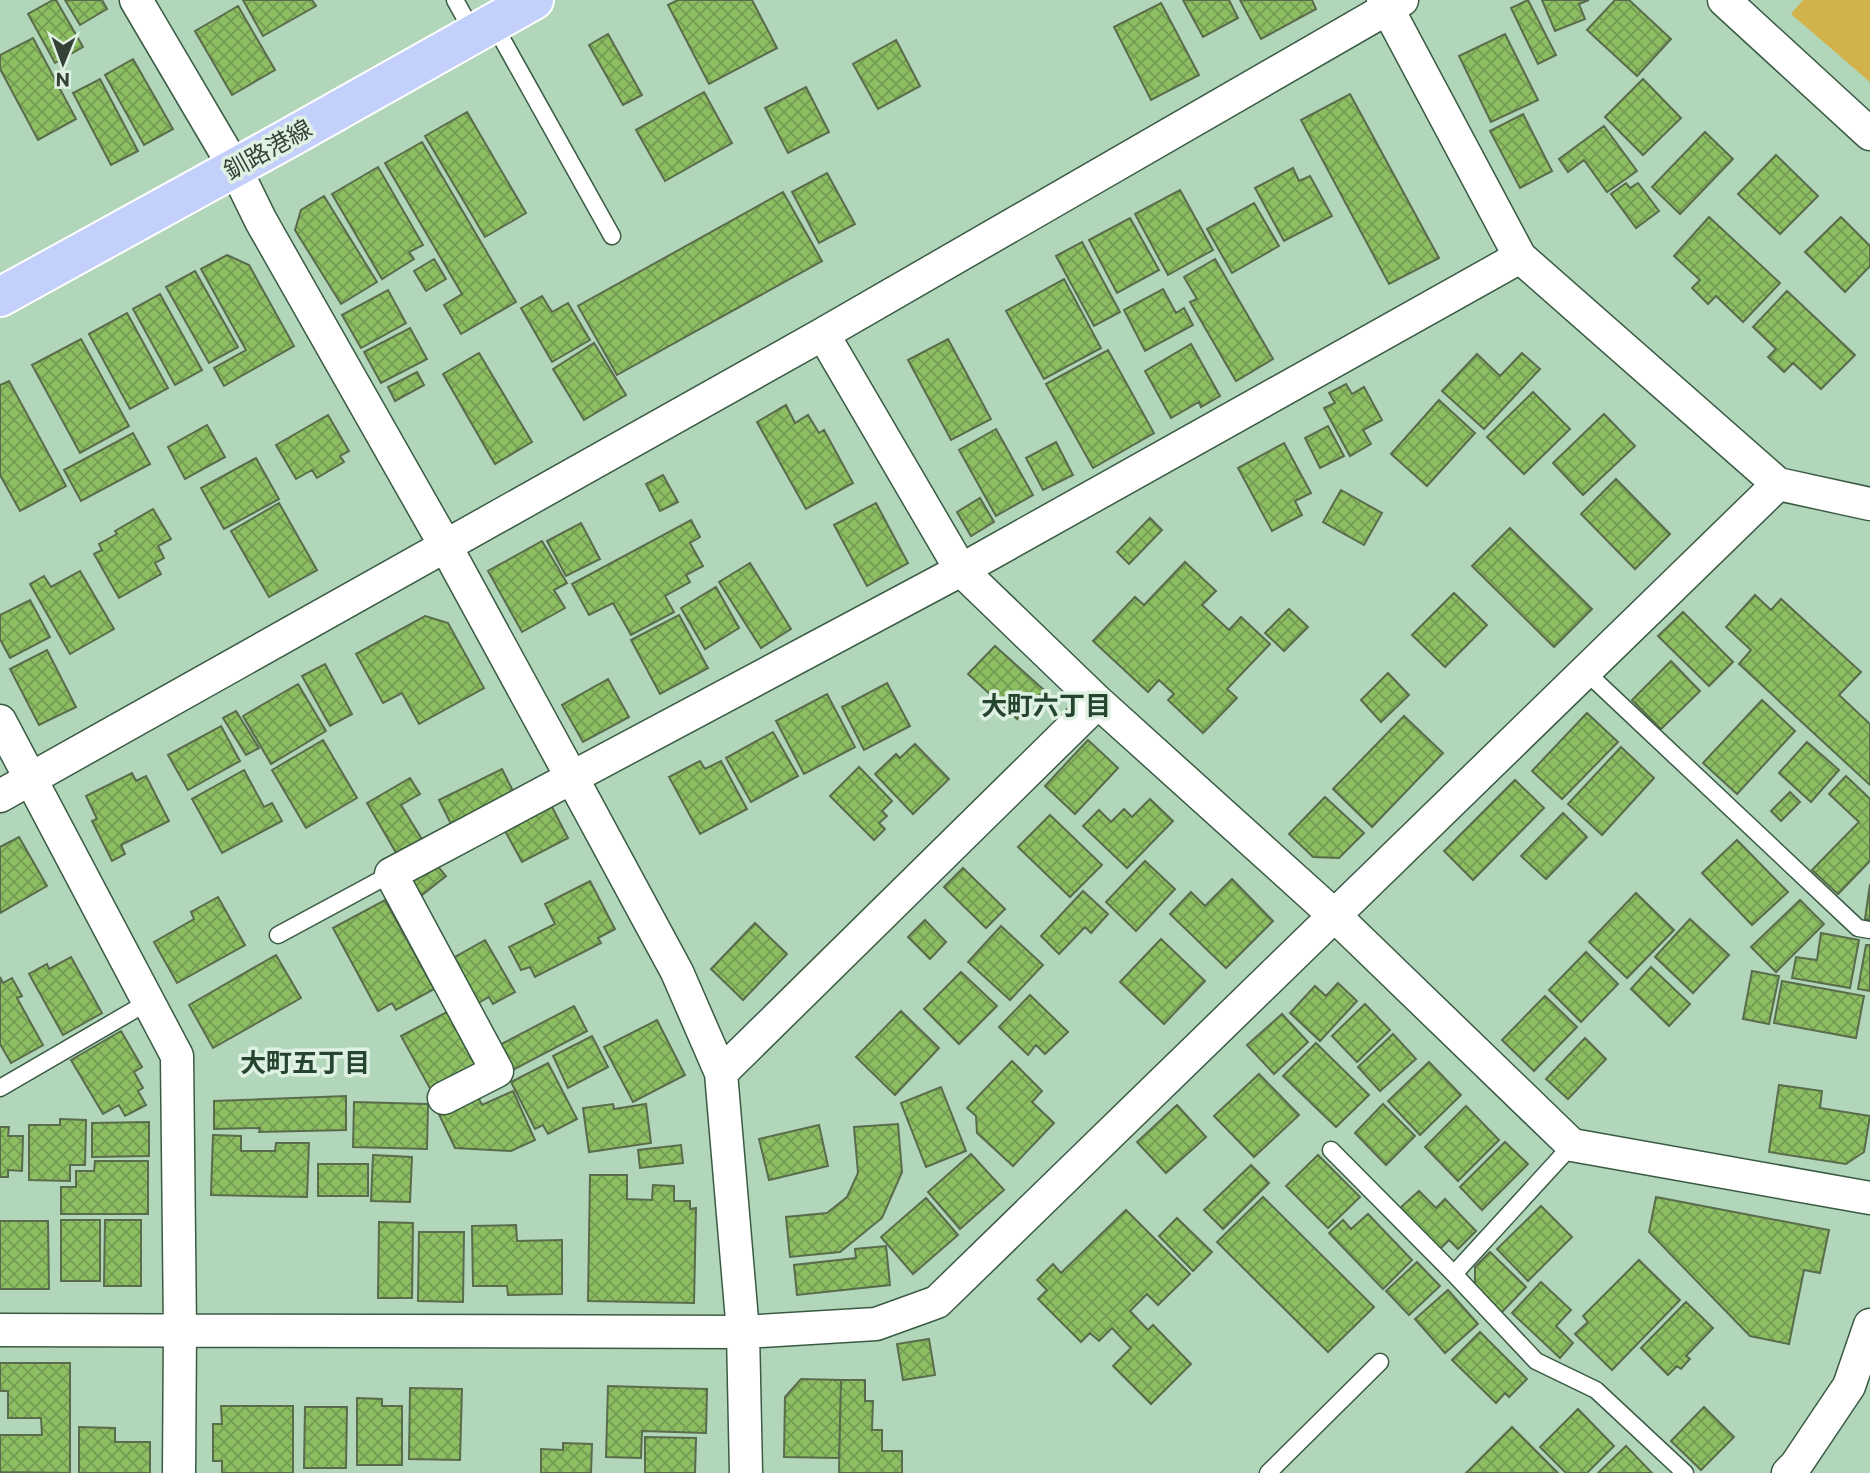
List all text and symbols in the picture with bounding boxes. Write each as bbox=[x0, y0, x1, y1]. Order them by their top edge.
north arrow bbox=[28, 28, 98, 98]
text: N bbox=[55, 69, 70, 92]
street label: 釧路港線 bbox=[218, 113, 316, 185]
district label: 大町六丁目 bbox=[981, 689, 1111, 720]
district label: 大町五丁目 bbox=[240, 1046, 370, 1077]

